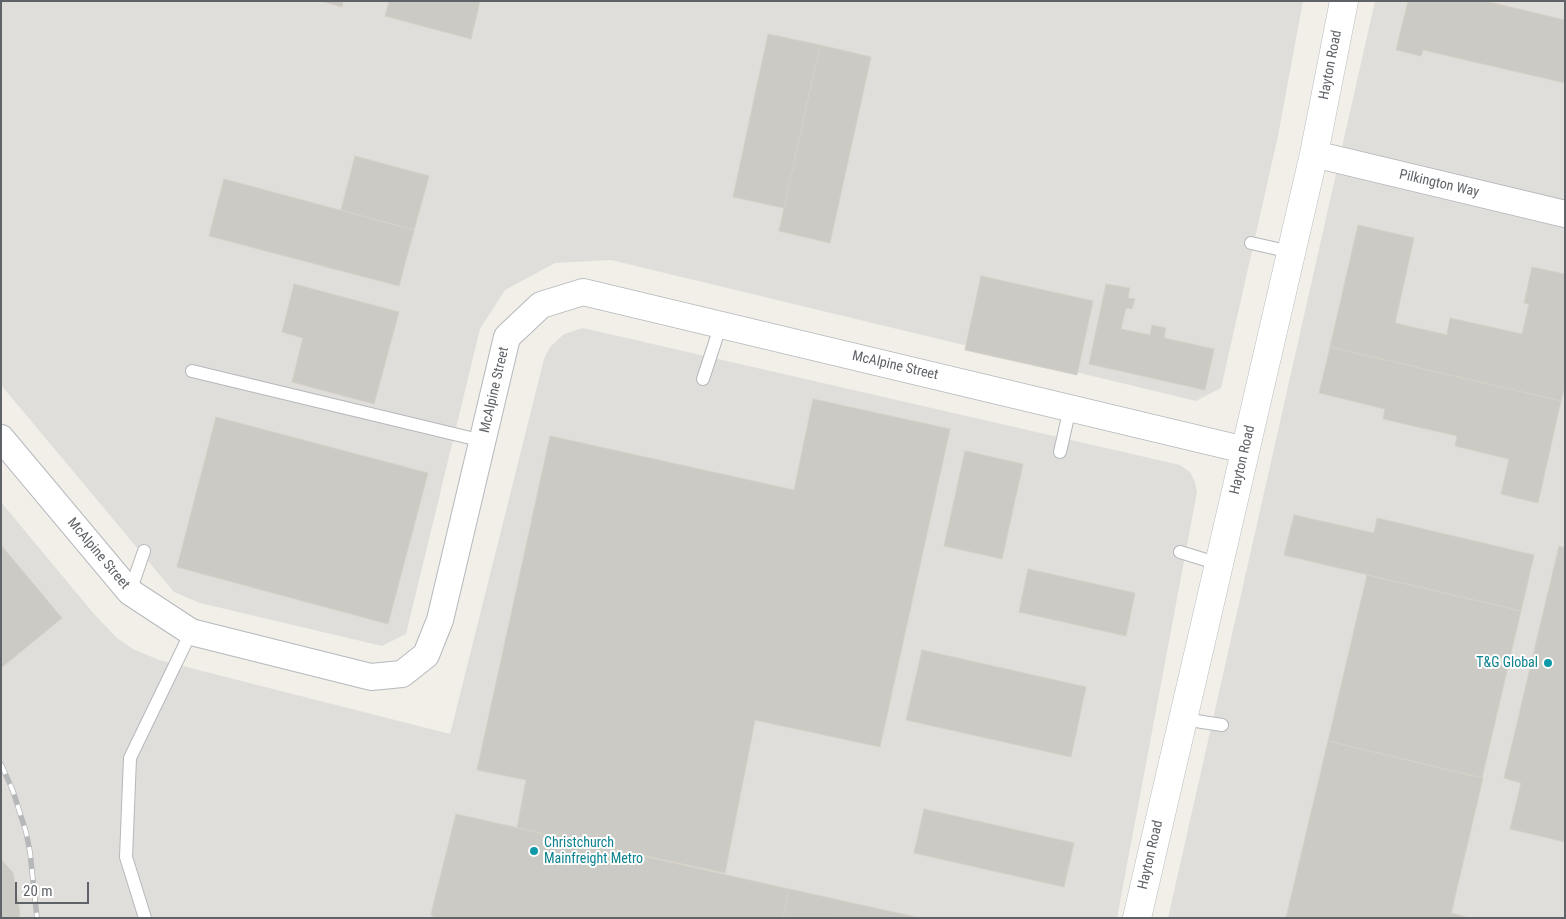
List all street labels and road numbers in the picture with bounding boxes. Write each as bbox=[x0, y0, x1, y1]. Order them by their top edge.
street label: Hayton Road bbox=[1316, 29, 1346, 101]
street label: Pilkington Way bbox=[1398, 167, 1480, 201]
street label: McAlpine Street bbox=[477, 345, 513, 435]
street label: McAlpine Street bbox=[850, 348, 940, 384]
street label: Hayton Road bbox=[1227, 424, 1259, 496]
street label: McAlpine Street bbox=[63, 515, 133, 593]
street label: Hayton Road bbox=[1135, 819, 1167, 891]

